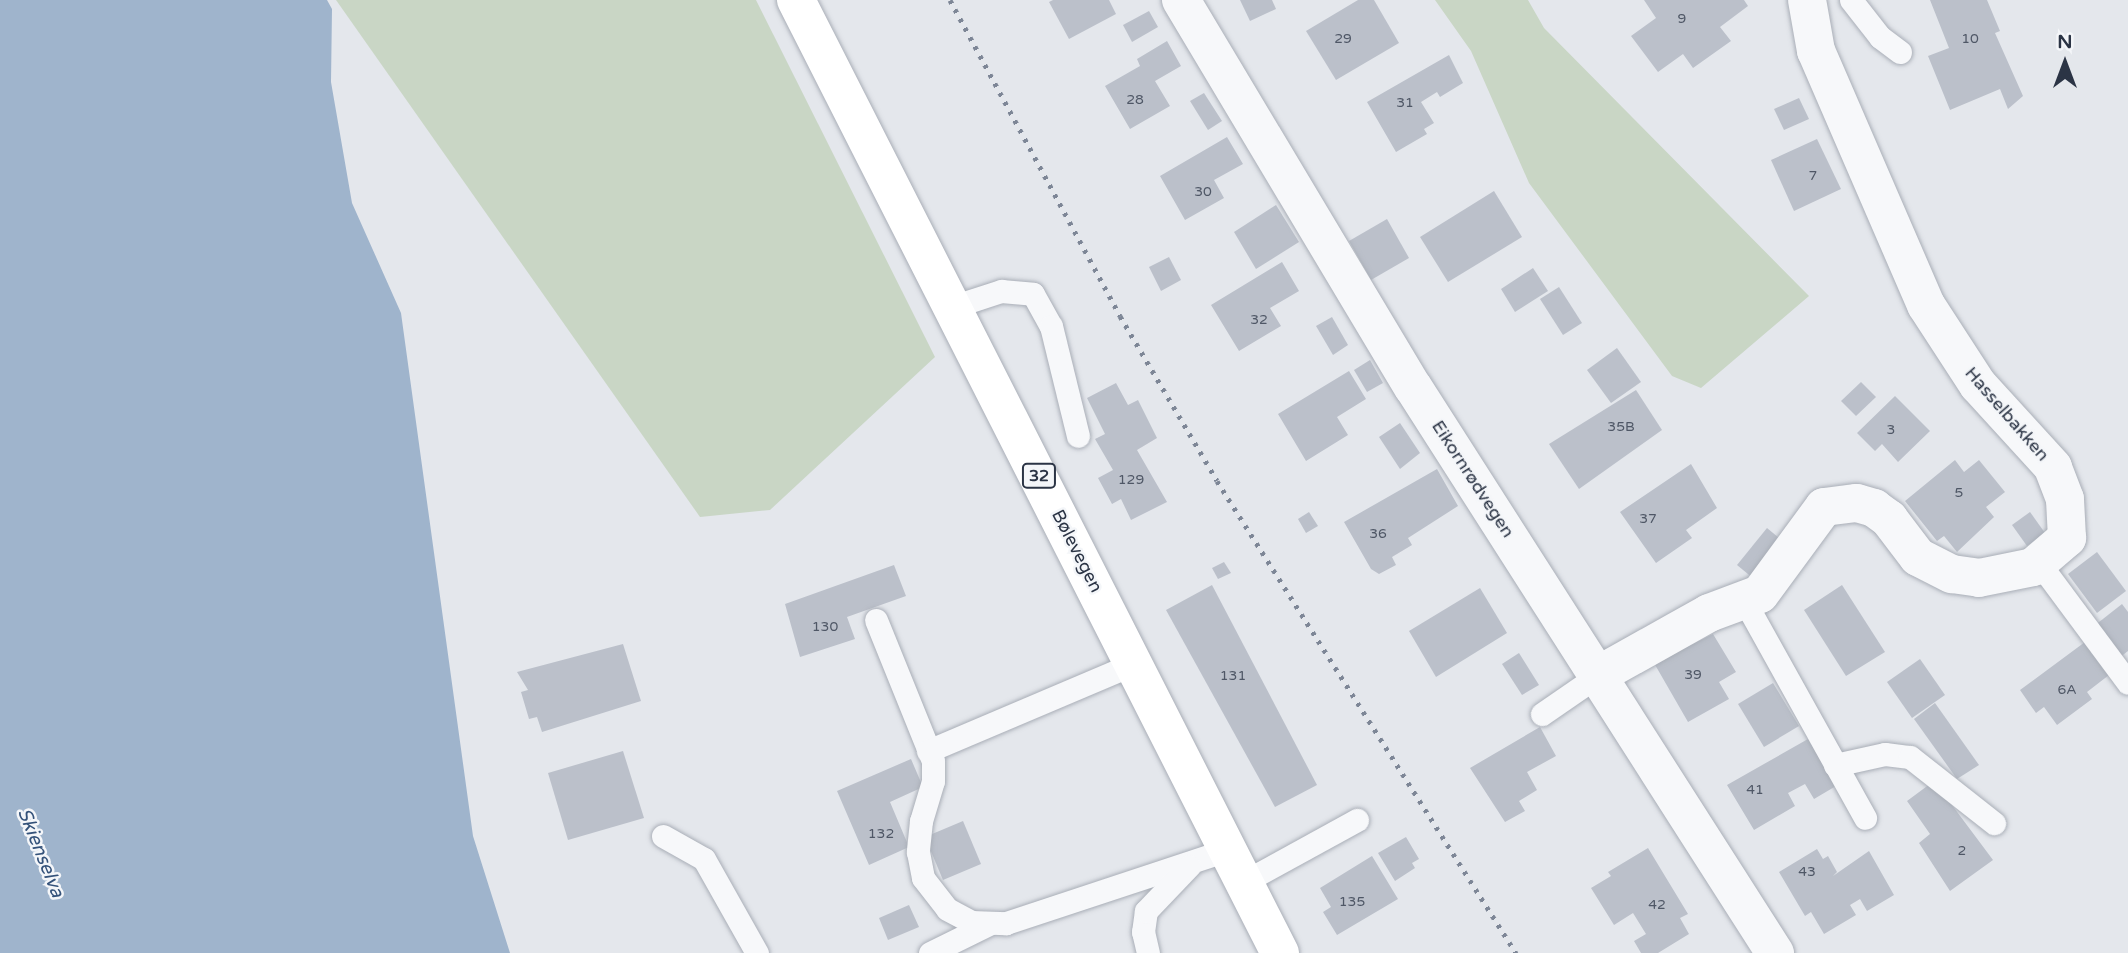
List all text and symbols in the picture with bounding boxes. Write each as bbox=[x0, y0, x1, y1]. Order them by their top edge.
house number: 9 bbox=[1678, 11, 1686, 27]
north arrow bbox=[2030, 28, 2100, 98]
house number: 29 bbox=[1334, 31, 1352, 47]
house number: 10 bbox=[1961, 31, 1979, 47]
text: N bbox=[2057, 31, 2073, 53]
house number: 28 bbox=[1126, 92, 1144, 108]
house number: 31 bbox=[1396, 95, 1414, 111]
house number: 7 bbox=[1809, 168, 1817, 184]
house number: 30 bbox=[1194, 184, 1212, 200]
house number: 32 bbox=[1250, 312, 1268, 328]
street label: Hasselbakken bbox=[1960, 362, 2054, 466]
street label: Eikornrødvegen bbox=[1427, 416, 1519, 542]
house number: 35B bbox=[1607, 419, 1635, 435]
house number: 3 bbox=[1887, 422, 1895, 438]
road number: 32 bbox=[1021, 463, 1056, 489]
house number: 129 bbox=[1118, 472, 1144, 488]
house number: 5 bbox=[1955, 485, 1963, 501]
street label: Bølevegen bbox=[1047, 506, 1107, 596]
house number: 37 bbox=[1639, 511, 1657, 527]
house number: 36 bbox=[1369, 526, 1387, 542]
house number: 130 bbox=[812, 619, 838, 635]
house number: 39 bbox=[1684, 667, 1702, 683]
house number: 131 bbox=[1220, 668, 1246, 684]
house number: 6A bbox=[2057, 682, 2077, 698]
house number: 41 bbox=[1746, 782, 1764, 798]
water label: Skienselva bbox=[12, 805, 68, 901]
house number: 132 bbox=[868, 826, 894, 842]
house number: 2 bbox=[1958, 843, 1966, 859]
house number: 43 bbox=[1798, 864, 1816, 880]
house number: 135 bbox=[1339, 894, 1365, 910]
house number: 42 bbox=[1648, 897, 1666, 913]

